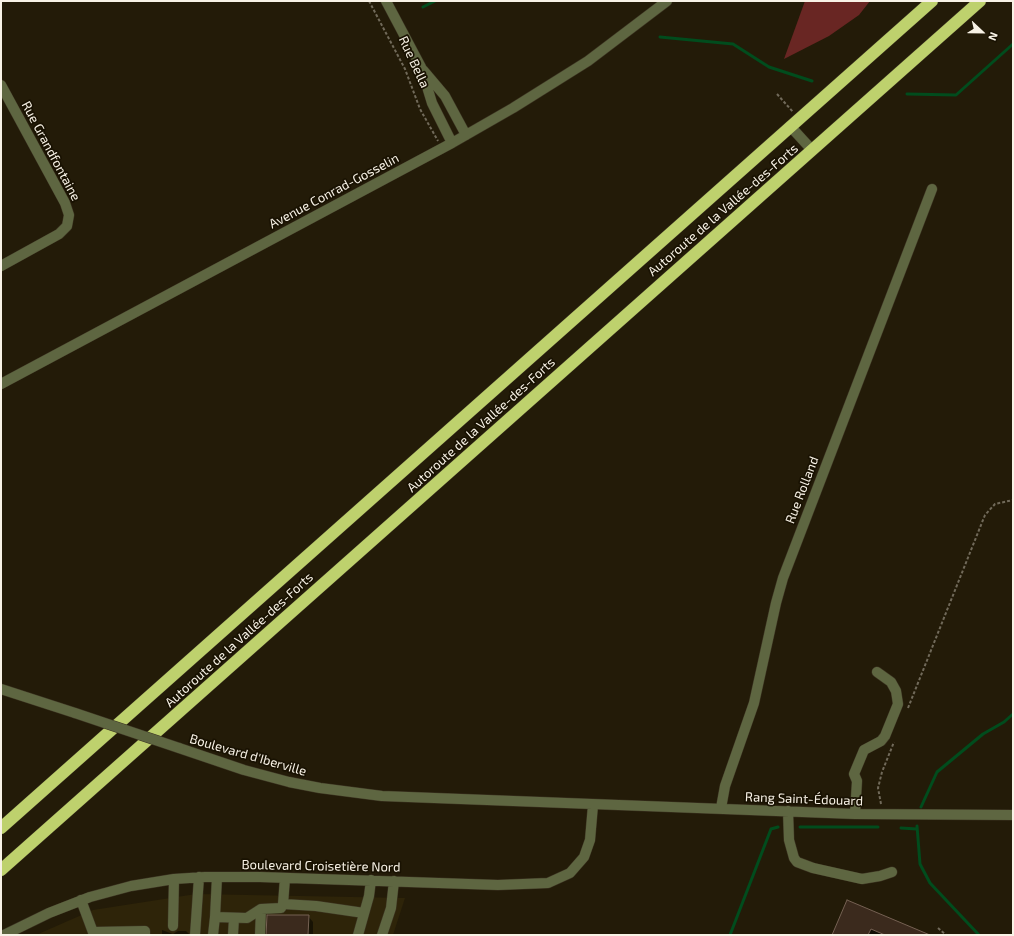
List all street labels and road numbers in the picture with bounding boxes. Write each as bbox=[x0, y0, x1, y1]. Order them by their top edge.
street label: Rue Bella bbox=[395, 34, 433, 90]
street label: Rue Grandfontaine bbox=[18, 99, 84, 203]
street label: Autoroute de la Vallée-des-Forts bbox=[645, 141, 801, 279]
street label: Avenue Conrad-Gosselin bbox=[266, 150, 402, 232]
street label: Autoroute de la Vallée-des-Forts bbox=[404, 354, 558, 496]
street label: Rue Rolland bbox=[782, 454, 822, 526]
street label: Autoroute de la Vallée-des-Forts bbox=[162, 569, 316, 711]
street label: Boulevard d'Iberville bbox=[188, 731, 308, 779]
street label: Rang Saint-Édouard bbox=[745, 789, 863, 809]
street label: Boulevard Croisetière Nord bbox=[241, 857, 401, 875]

